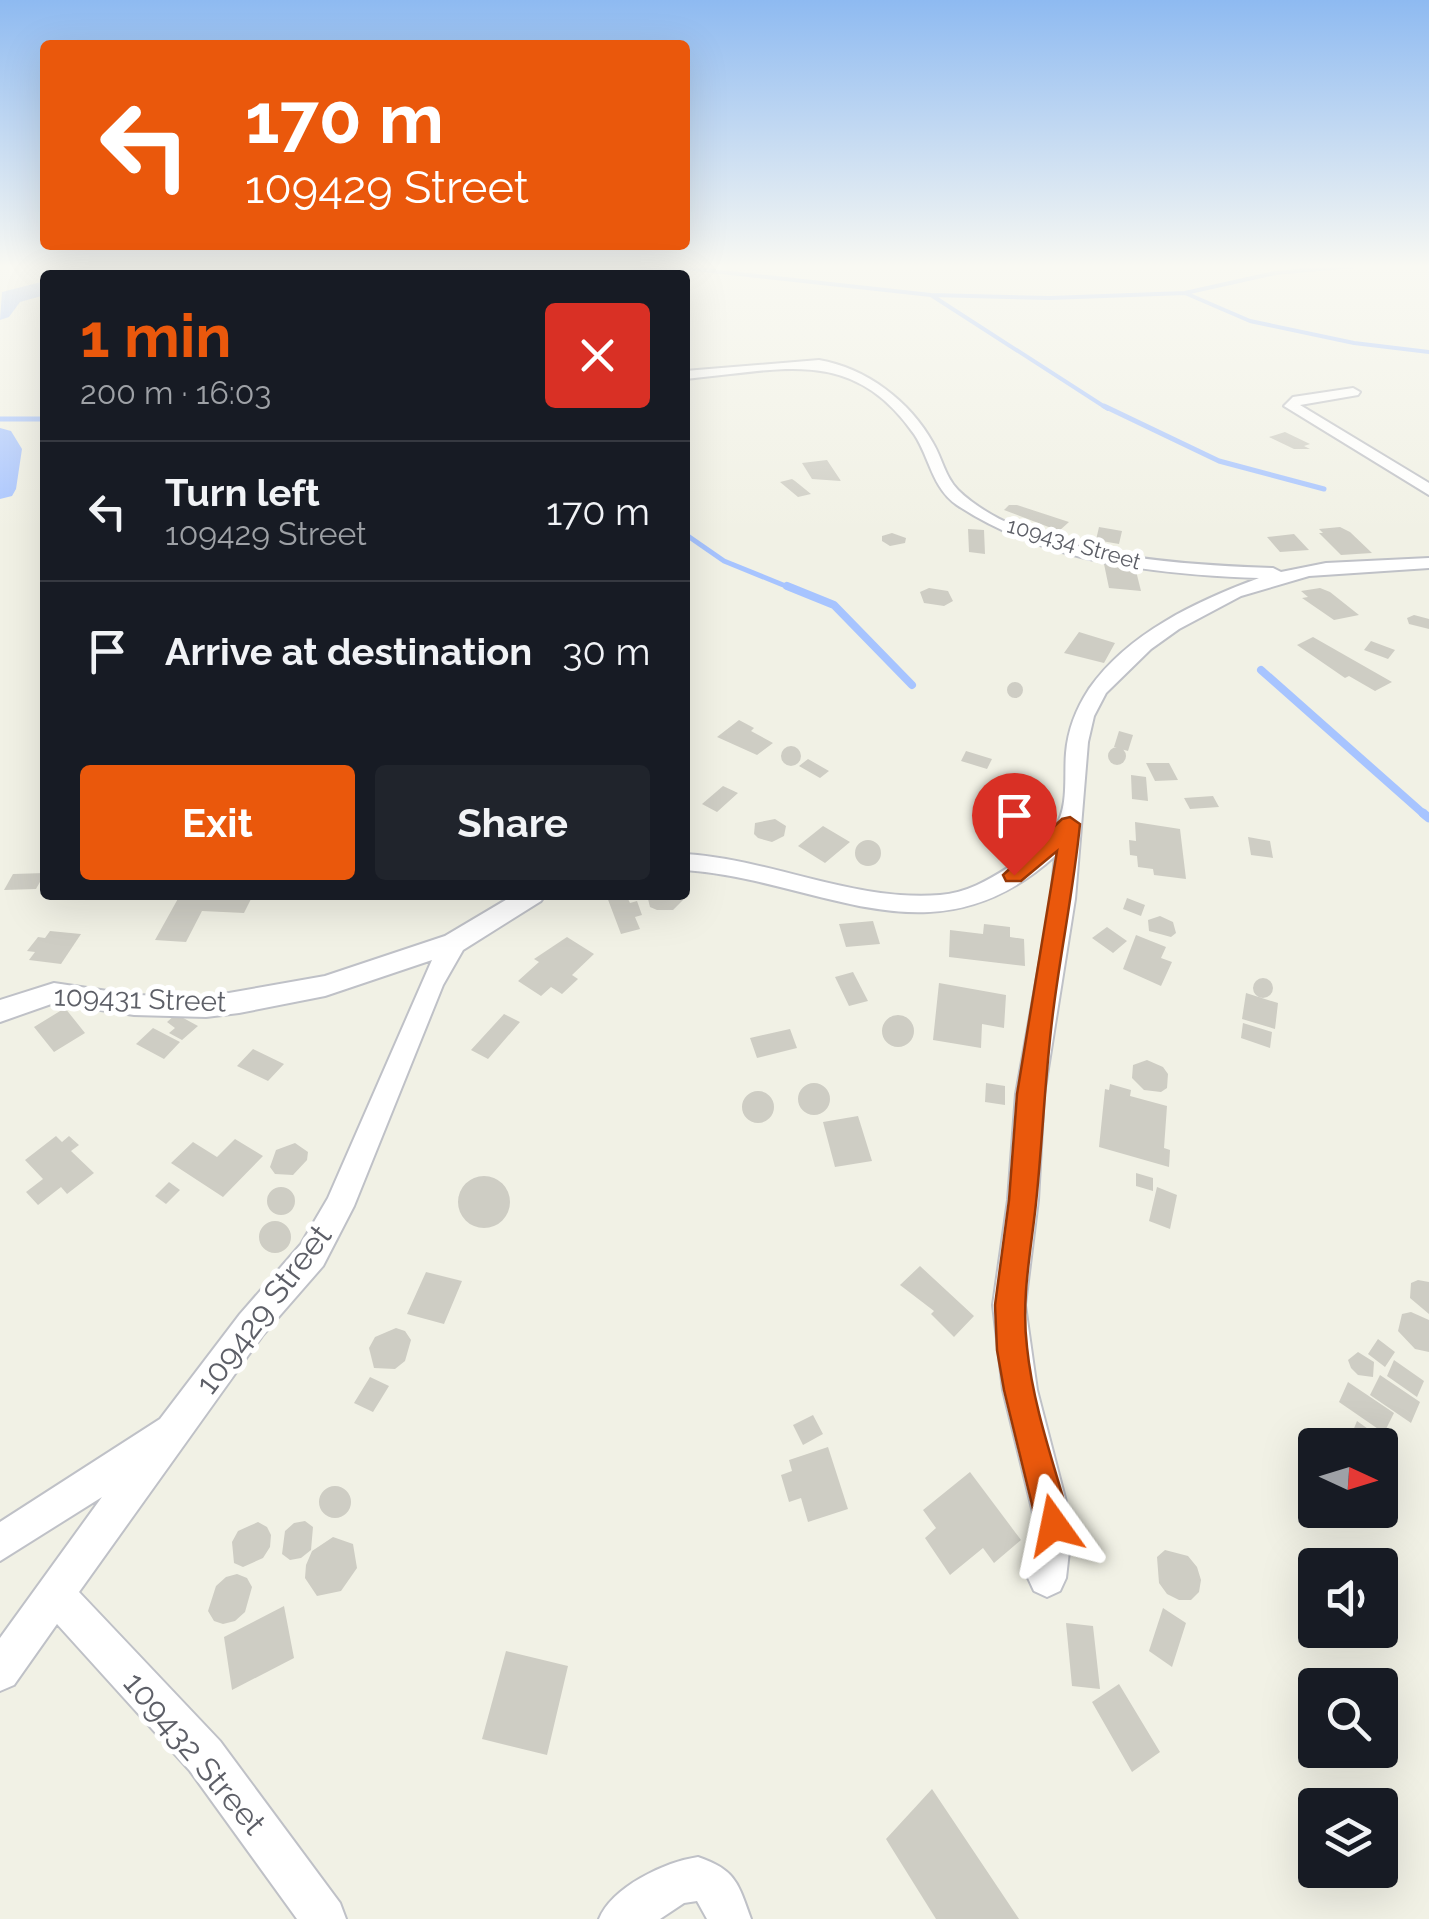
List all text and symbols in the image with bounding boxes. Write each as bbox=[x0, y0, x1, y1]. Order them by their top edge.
text: 170 m bbox=[245, 77, 444, 159]
icon: left bbox=[80, 80, 210, 210]
text: 109429 Street bbox=[245, 161, 529, 214]
text: 1 min bbox=[80, 301, 231, 371]
button: close bbox=[545, 303, 650, 408]
text: 200 m · 16:03 bbox=[80, 374, 271, 411]
text: Turn left bbox=[165, 470, 320, 515]
icon: left bbox=[80, 484, 135, 539]
text: 170 m bbox=[546, 489, 650, 534]
street label: 109434 Street bbox=[1004, 511, 1145, 575]
text: 109429 Street bbox=[165, 515, 367, 552]
icon: arrive bbox=[80, 624, 135, 679]
text: Arrive at destination bbox=[165, 629, 532, 674]
text: 30 m bbox=[562, 629, 650, 674]
button: Exit bbox=[80, 765, 355, 880]
button: Share bbox=[375, 765, 650, 880]
pin bbox=[972, 773, 1057, 876]
icon: arrive bbox=[987, 788, 1042, 843]
street label: 109431 Street bbox=[53, 979, 227, 1019]
street label: 109429 Street bbox=[187, 1217, 339, 1401]
north arrow bbox=[1298, 1428, 1398, 1528]
map controls bbox=[1298, 1428, 1398, 1888]
position arrow bbox=[1002, 1473, 1106, 1577]
button: sound bbox=[1298, 1548, 1398, 1648]
street label: 109432 Street bbox=[117, 1664, 274, 1842]
button: search bbox=[1298, 1668, 1398, 1768]
button: layers bbox=[1298, 1788, 1398, 1888]

